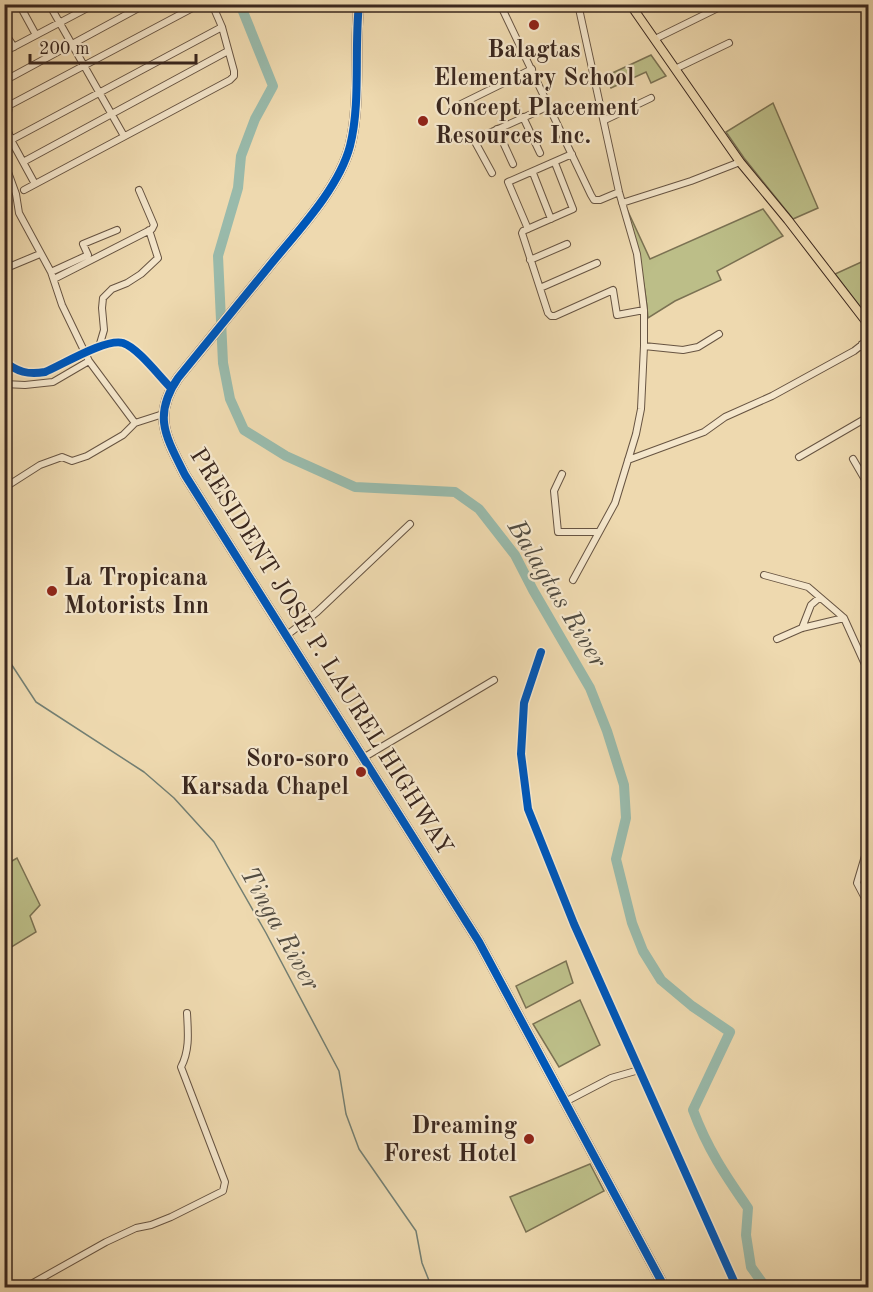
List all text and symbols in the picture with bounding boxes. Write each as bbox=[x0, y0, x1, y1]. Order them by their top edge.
marker: Balagtas Elementary School bbox=[527, 18, 541, 32]
scale bar bbox=[30, 27, 196, 65]
place label: Balagtas Elementary School bbox=[434, 39, 634, 91]
text: 200 m bbox=[39, 40, 90, 58]
place label: Concept Placement Resources Inc. bbox=[435, 97, 639, 149]
marker: Concept Placement Resources Inc. bbox=[416, 114, 430, 128]
street label: PRESIDENT JOSE P. LAUREL HIGHWAY bbox=[184, 444, 456, 860]
water label: Balagtas River bbox=[501, 515, 611, 673]
place label: La Tropicana Motorists Inn bbox=[64, 567, 209, 619]
marker: La Tropicana Motorists Inn bbox=[45, 584, 59, 598]
place label: Soro-soro Karsada Chapel bbox=[180, 748, 349, 800]
marker: Soro-soro Karsada Chapel bbox=[354, 765, 368, 779]
water label: Tinga River bbox=[235, 863, 324, 996]
place label: Dreaming Forest Hotel bbox=[383, 1115, 518, 1167]
marker: Dreaming Forest Hotel bbox=[522, 1132, 536, 1146]

